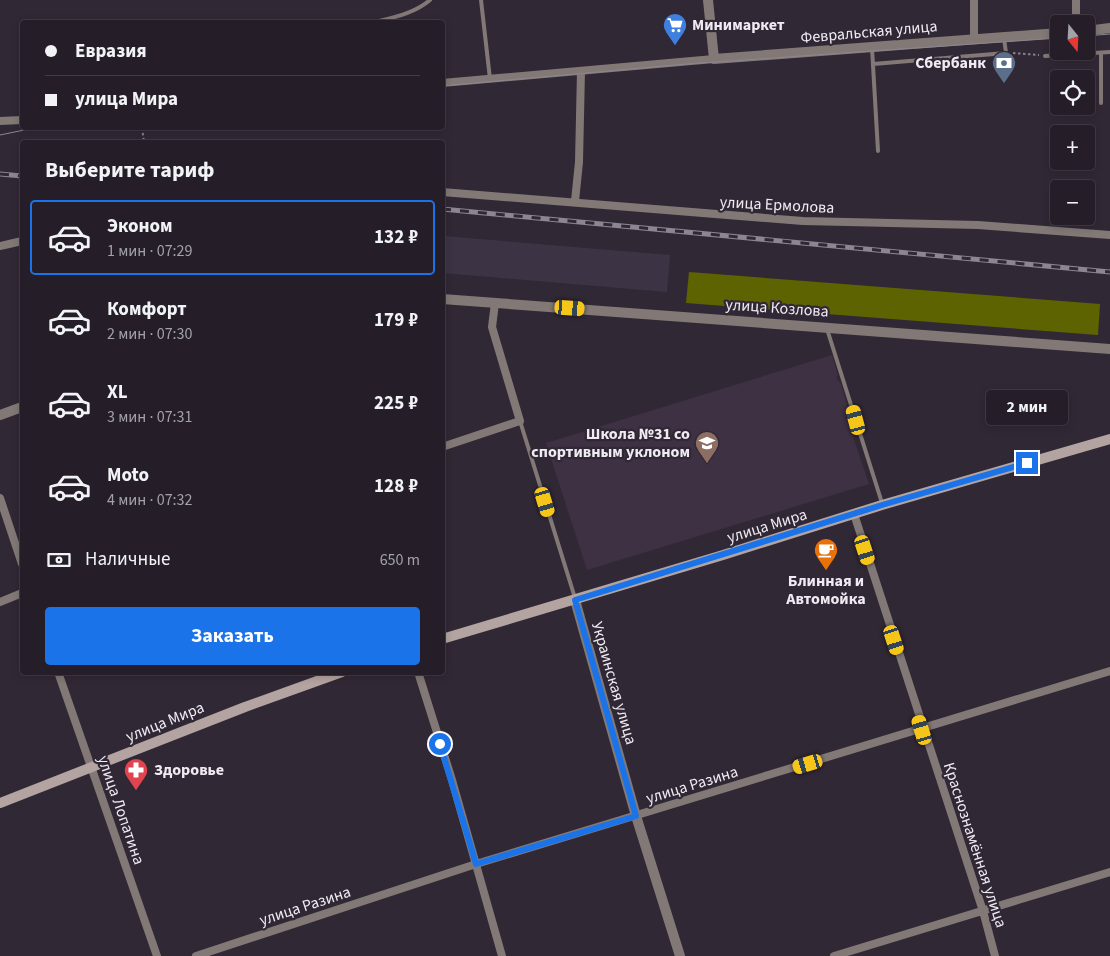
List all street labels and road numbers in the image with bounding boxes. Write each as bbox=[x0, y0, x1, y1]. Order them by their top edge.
street label: Февральская улица bbox=[800, 15, 938, 49]
street label: улица Ермолова bbox=[719, 191, 835, 219]
street label: улица Козлова bbox=[725, 293, 829, 323]
street label: улица Мира bbox=[724, 503, 810, 549]
street label: Украинская улица bbox=[586, 619, 642, 747]
street label: улица Мира bbox=[123, 696, 207, 748]
street label: улица Лопатина bbox=[92, 753, 150, 867]
street label: Краснознамённая улица bbox=[938, 760, 1012, 930]
street label: улица Разина bbox=[643, 761, 741, 809]
street label: улица Разина bbox=[256, 881, 354, 931]

